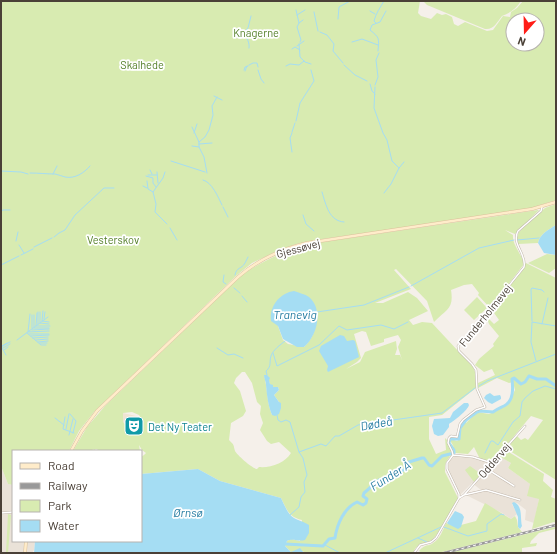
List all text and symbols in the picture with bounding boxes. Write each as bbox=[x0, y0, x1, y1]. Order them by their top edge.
north arrow bbox=[505, 12, 545, 52]
park label: Knagerne bbox=[233, 26, 279, 39]
text: N bbox=[516, 35, 527, 49]
park label: Skalhede bbox=[120, 58, 164, 71]
park label: Vesterskov bbox=[87, 233, 139, 246]
street label: Gjessøvej bbox=[275, 236, 321, 260]
street label: Funderholmevej bbox=[456, 281, 514, 349]
water label: Tranevig bbox=[273, 307, 317, 321]
water label: Dødeå bbox=[359, 413, 393, 433]
theatre icon: Det Ny Teater bbox=[123, 415, 145, 437]
place label: Det Ny Teater bbox=[148, 420, 212, 433]
street label: Oddervej bbox=[475, 440, 513, 480]
legend bbox=[12, 450, 142, 542]
water label: Funder Å bbox=[367, 457, 413, 493]
text: Road bbox=[48, 458, 75, 472]
text: Railway bbox=[48, 478, 88, 492]
text: Park bbox=[48, 498, 72, 512]
water label: Ørnsø bbox=[173, 505, 203, 519]
text: Water bbox=[48, 518, 80, 532]

